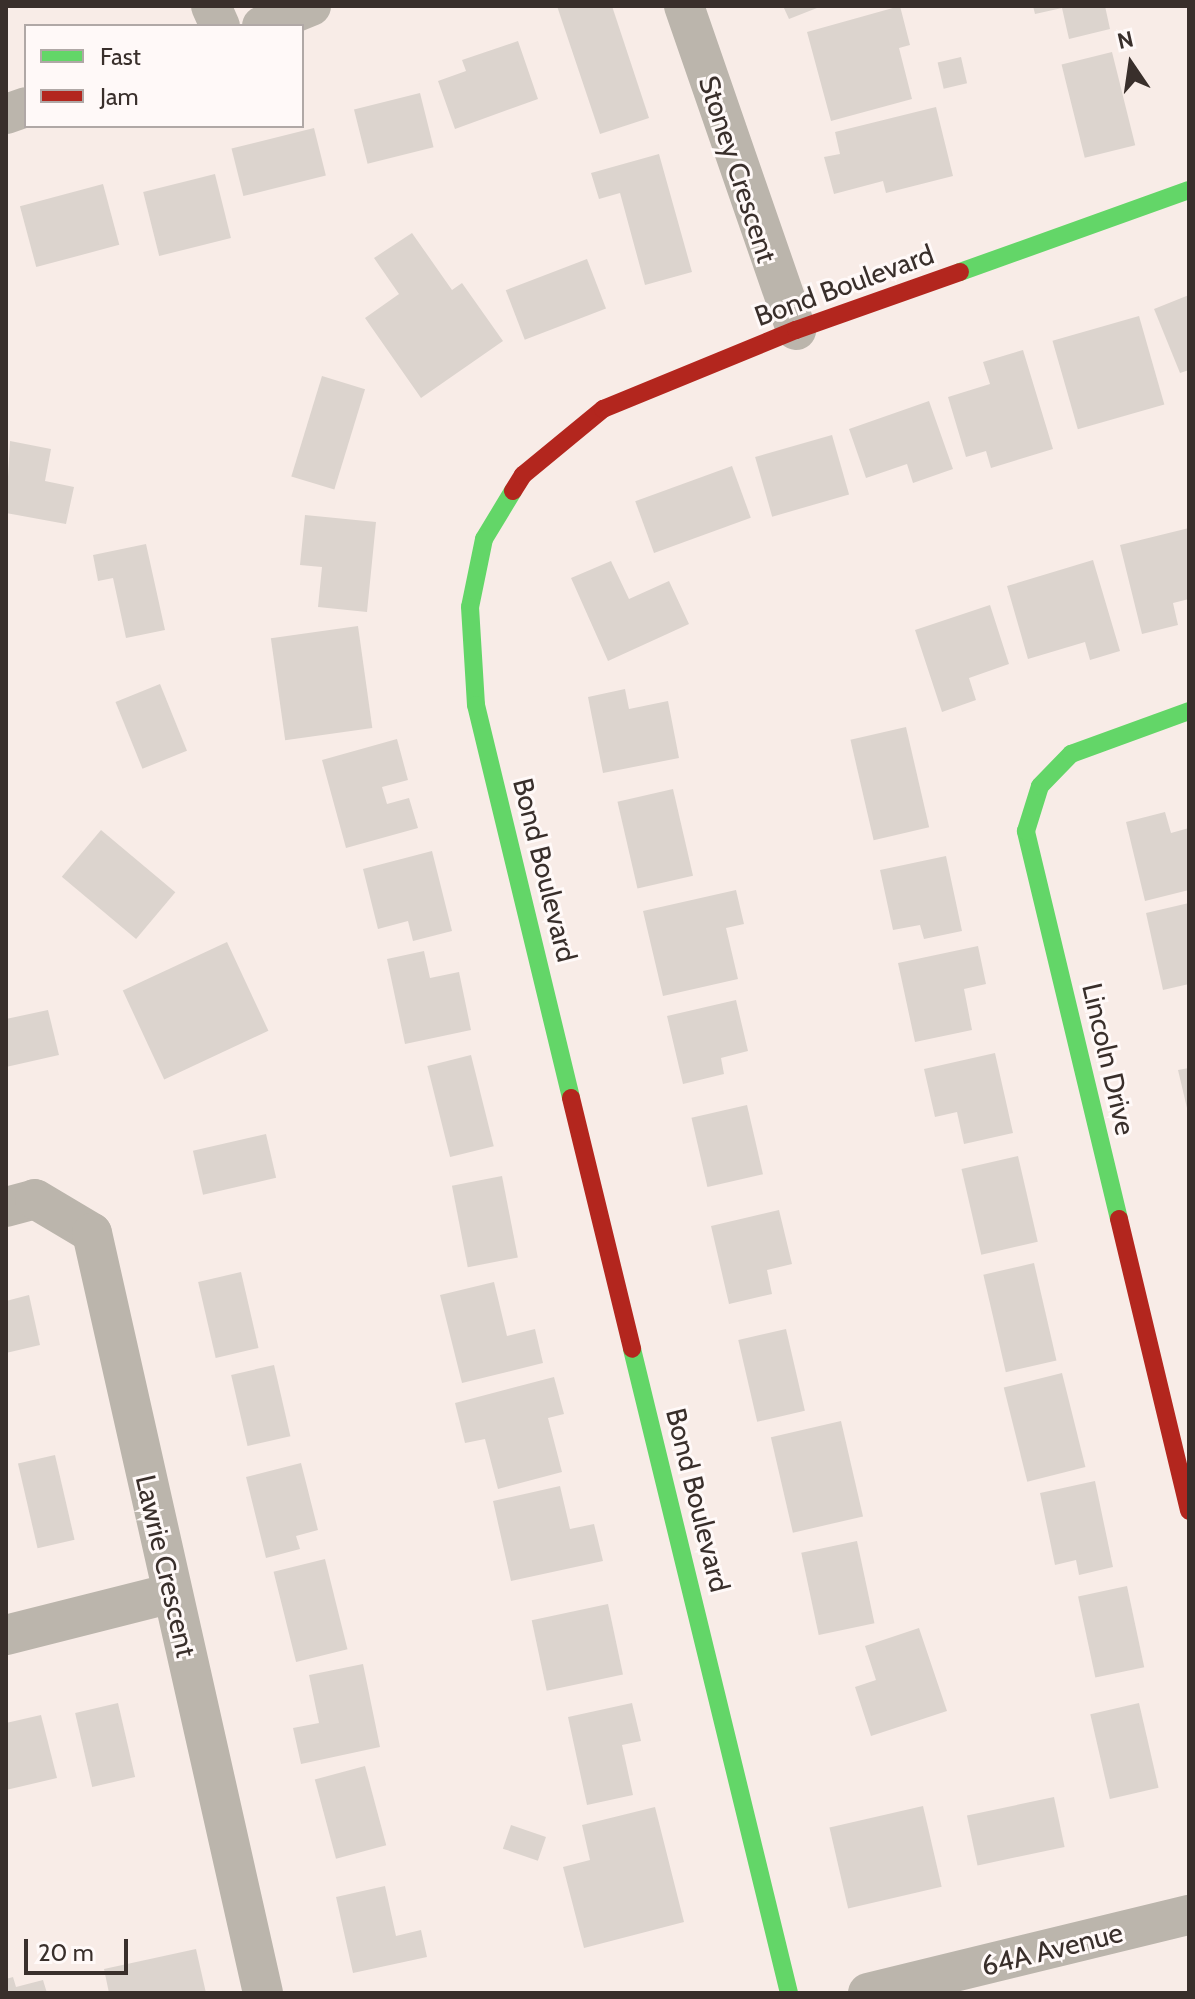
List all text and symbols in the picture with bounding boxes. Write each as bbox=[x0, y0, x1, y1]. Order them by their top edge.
legend bbox=[24, 24, 304, 128]
north arrow bbox=[1091, 24, 1171, 104]
text: N bbox=[1115, 25, 1136, 55]
text: Fast bbox=[100, 42, 141, 71]
street label: Stoney Crescent bbox=[692, 71, 784, 267]
text: Jam bbox=[100, 82, 138, 111]
street label: Bond Boulevard bbox=[750, 237, 938, 333]
street label: Bond Boulevard bbox=[506, 775, 584, 965]
street label: Lincoln Drive bbox=[1075, 980, 1143, 1138]
street label: Bond Boulevard bbox=[659, 1405, 737, 1595]
street label: Lawrie Crescent bbox=[129, 1472, 203, 1660]
street label: 64A Avenue bbox=[978, 1915, 1126, 1983]
scale bar bbox=[28, 1923, 132, 1973]
text: 20 m bbox=[38, 1938, 94, 1967]

